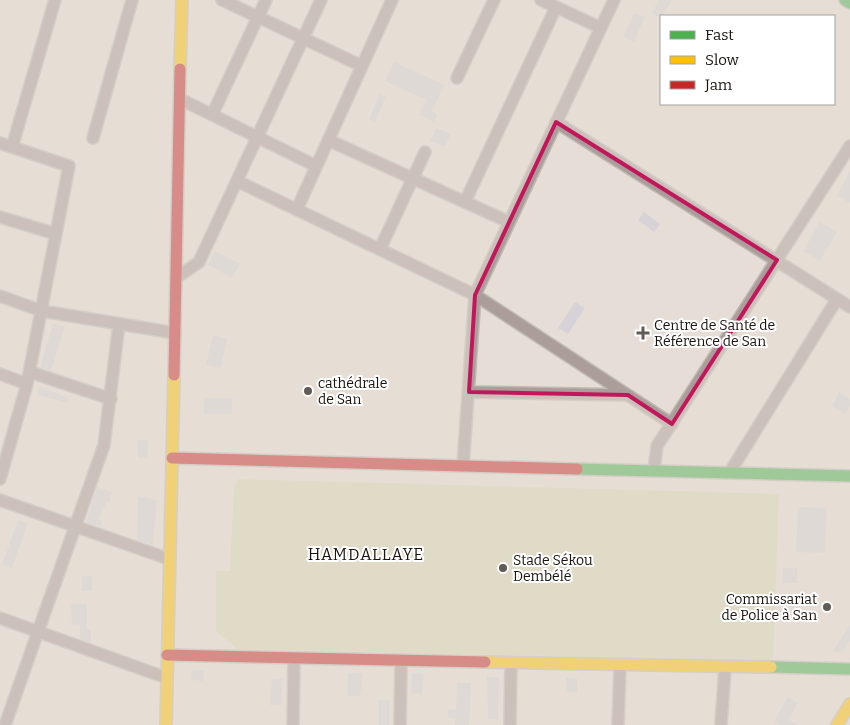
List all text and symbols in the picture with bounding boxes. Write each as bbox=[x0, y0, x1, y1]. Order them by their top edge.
legend bbox=[660, 15, 835, 105]
text: Fast bbox=[705, 26, 734, 44]
text: Slow bbox=[705, 51, 740, 69]
text: Jam bbox=[704, 76, 733, 94]
place label: Centre de Santé de Référence de San bbox=[654, 317, 775, 350]
marker: Centre de Santé de Référence de San bbox=[636, 326, 650, 340]
place label: cathédrale de San bbox=[318, 375, 387, 408]
marker: cathédrale de San bbox=[302, 385, 314, 397]
district label: HAMDALLAYE bbox=[308, 545, 424, 564]
place label: Stade Sékou Dembélé bbox=[513, 552, 593, 585]
marker: Stade Sékou Dembélé bbox=[497, 562, 509, 574]
place label: Commissariat de Police à San bbox=[721, 591, 817, 624]
marker: Commissariat de Police à San bbox=[821, 601, 833, 613]

